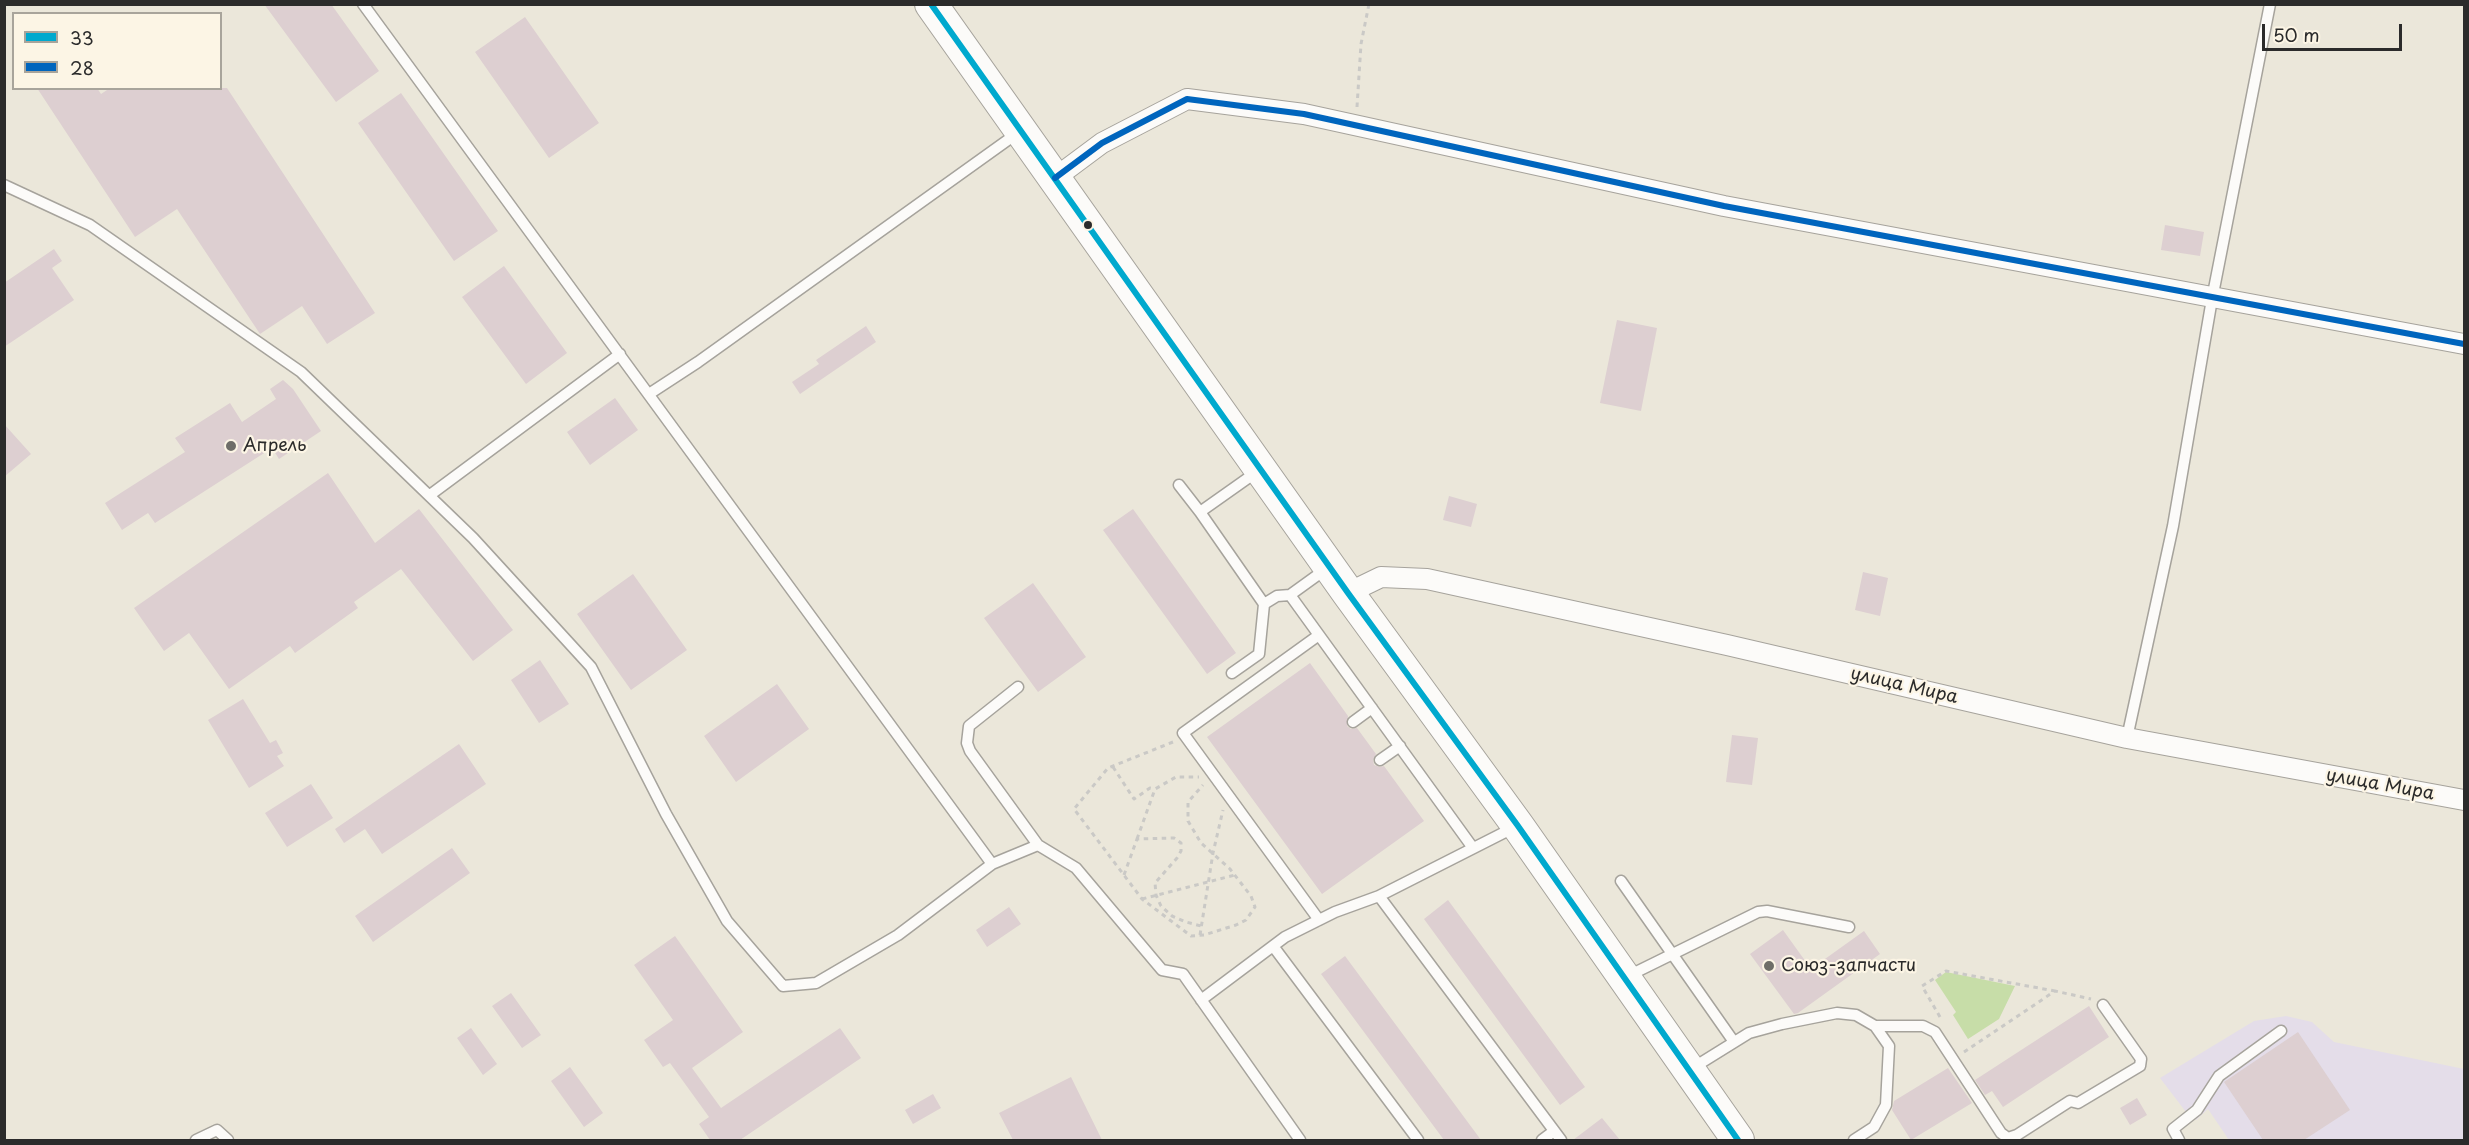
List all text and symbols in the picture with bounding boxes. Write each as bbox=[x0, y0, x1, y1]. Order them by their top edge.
legend bbox=[12, 12, 222, 90]
scale bar bbox=[2265, 12, 2404, 50]
text: 50 m bbox=[2273, 21, 2320, 48]
text: 33 bbox=[70, 24, 94, 51]
text: 28 bbox=[70, 54, 94, 81]
unlabelled marker bbox=[1082, 219, 1094, 231]
place label: Апрель bbox=[243, 435, 306, 457]
marker: Апрель bbox=[224, 439, 238, 453]
street label: улица Мира bbox=[1848, 663, 1960, 709]
street label: улица Мира bbox=[2324, 765, 2436, 805]
place label: Союз-запчасти bbox=[1781, 955, 1916, 977]
marker: Союз-запчасти bbox=[1762, 959, 1776, 973]

